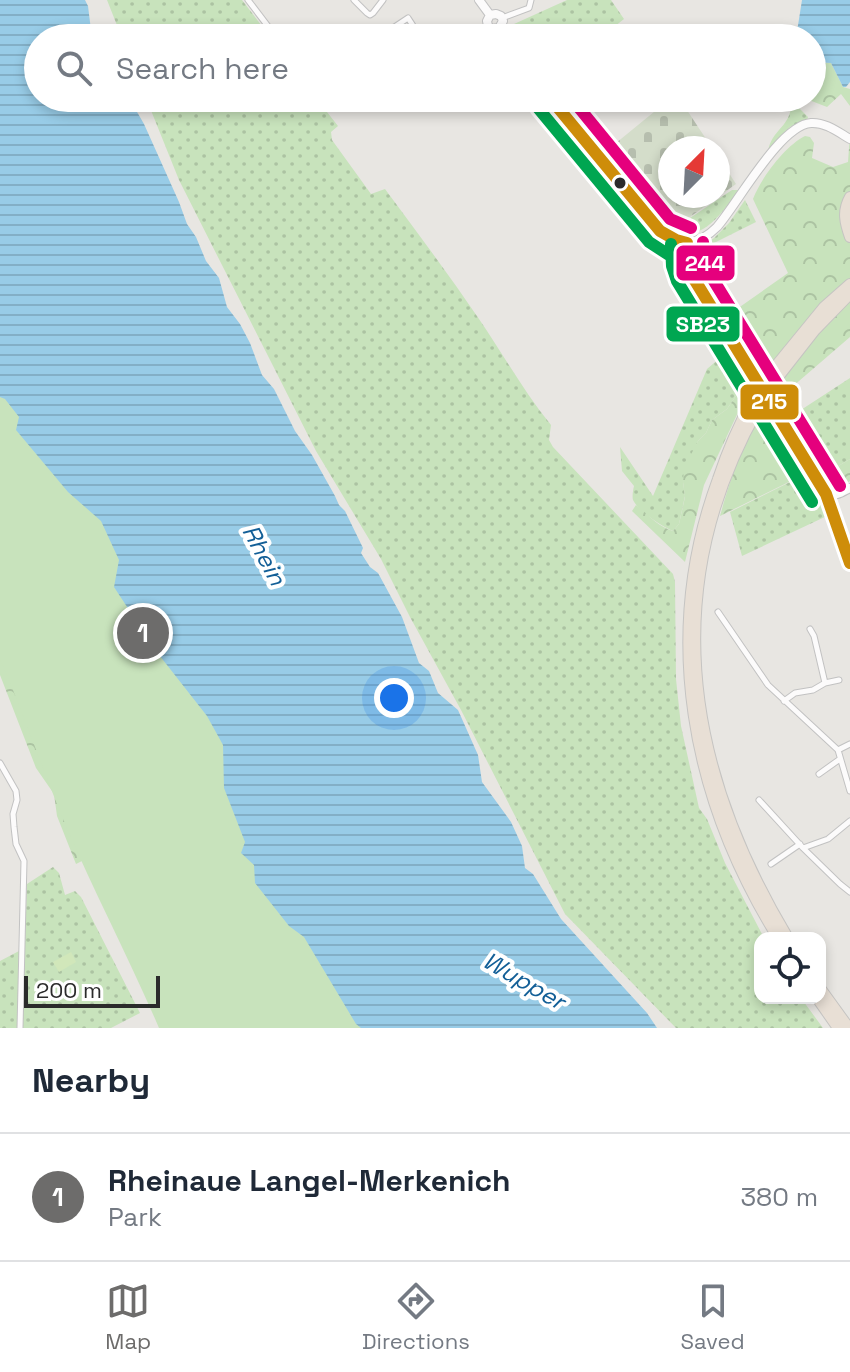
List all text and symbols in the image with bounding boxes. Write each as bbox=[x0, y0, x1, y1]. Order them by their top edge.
search box bbox=[24, 24, 826, 112]
icon: search bbox=[52, 46, 96, 90]
text: Search here bbox=[116, 49, 289, 88]
north arrow bbox=[658, 136, 730, 208]
unlabelled marker bbox=[612, 175, 628, 191]
line badge: 244 bbox=[675, 244, 736, 282]
text: 244 bbox=[685, 249, 725, 277]
line badge: SB23 bbox=[665, 305, 741, 343]
text: SB23 bbox=[676, 310, 730, 338]
line badge: 215 bbox=[739, 383, 800, 421]
text: 215 bbox=[751, 387, 787, 415]
water label: Rhein bbox=[236, 519, 294, 592]
pin: 1 bbox=[117, 603, 169, 663]
your location bbox=[374, 678, 414, 718]
map controls bbox=[754, 932, 826, 1004]
button: locate bbox=[754, 932, 826, 1004]
water label: Wupper bbox=[478, 945, 573, 1018]
scale bar bbox=[24, 972, 160, 1008]
text: 200 m bbox=[36, 976, 102, 1004]
text: Nearby bbox=[32, 1059, 150, 1102]
text: Rheinaue Langel-Merkenich bbox=[108, 1161, 511, 1200]
text: 1 bbox=[52, 1180, 64, 1214]
text: 380 m bbox=[740, 1180, 818, 1214]
text: Park bbox=[108, 1200, 162, 1234]
tab: Map bbox=[105, 1279, 151, 1355]
tab: Directions bbox=[362, 1279, 470, 1355]
tab: Saved bbox=[680, 1279, 745, 1355]

